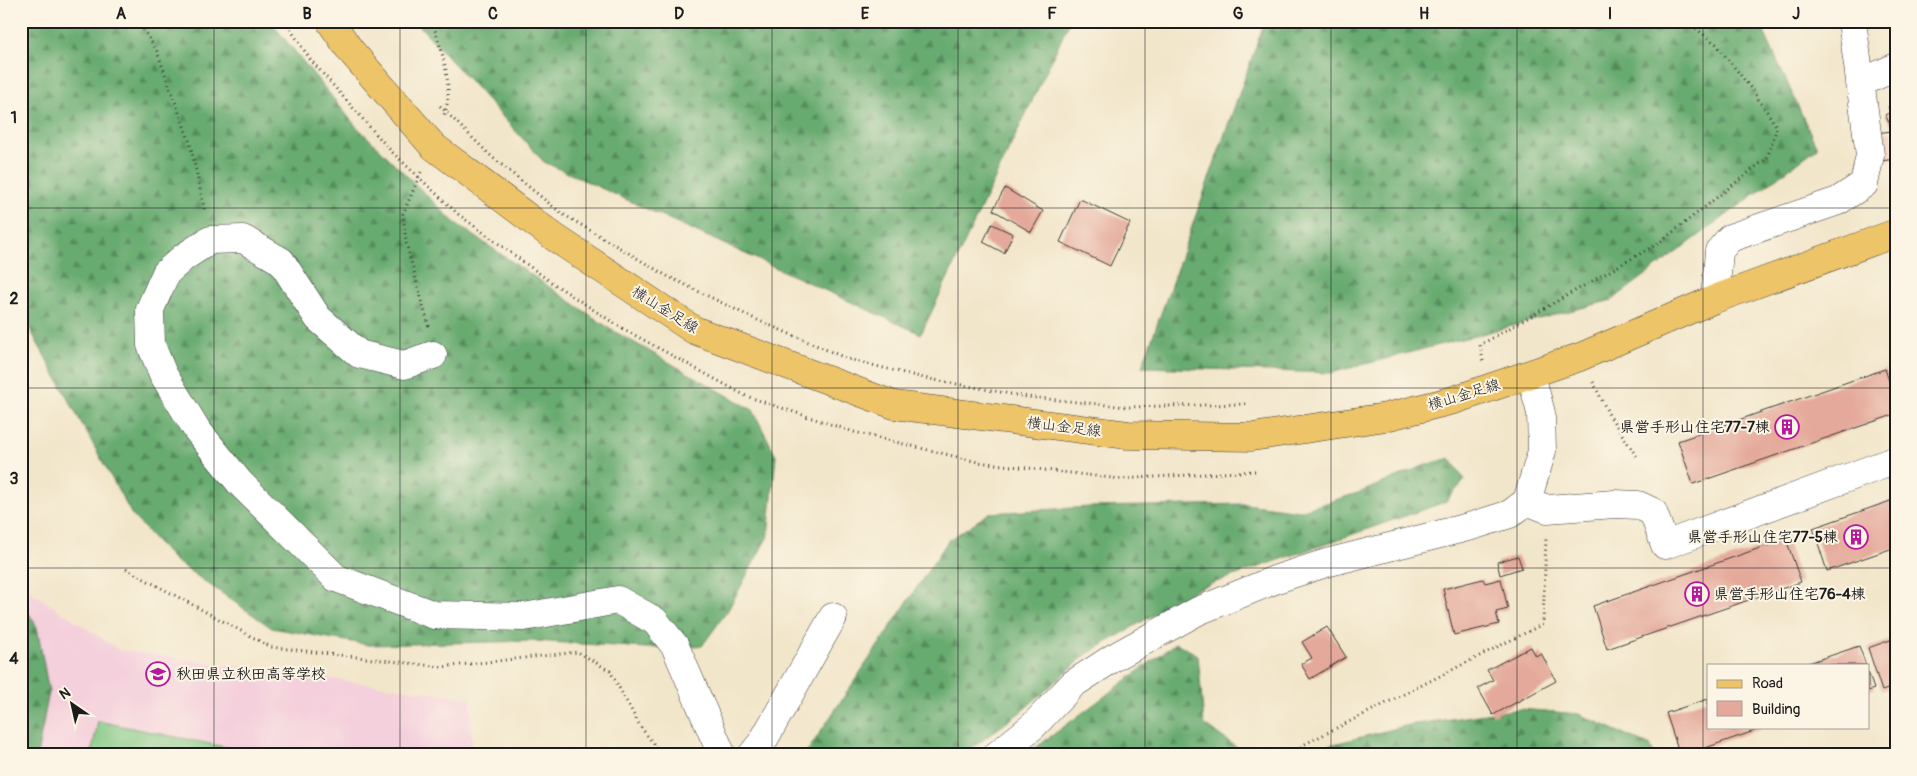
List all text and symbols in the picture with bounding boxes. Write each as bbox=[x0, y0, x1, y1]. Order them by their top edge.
text: A bbox=[116, 4, 127, 24]
text: B bbox=[302, 4, 312, 24]
text: C bbox=[488, 4, 498, 24]
text: D bbox=[674, 4, 684, 24]
text: E bbox=[861, 4, 870, 24]
text: F bbox=[1047, 4, 1057, 24]
text: G bbox=[1233, 4, 1244, 24]
text: H bbox=[1419, 4, 1429, 24]
text: I bbox=[1608, 4, 1612, 24]
text: J bbox=[1792, 4, 1800, 24]
text: 1 bbox=[11, 108, 17, 128]
street label: 横山金足線 bbox=[628, 282, 702, 338]
text: 2 bbox=[10, 289, 19, 309]
street label: 横山金足線 bbox=[1425, 375, 1503, 415]
street label: 横山金足線 bbox=[1026, 413, 1102, 441]
building icon: 県営手形山住宅77-7棟 bbox=[1774, 414, 1800, 440]
place label: 県営手形山住宅77-7棟 bbox=[1620, 418, 1770, 437]
text: 3 bbox=[10, 469, 19, 489]
building icon: 県営手形山住宅77-5棟 bbox=[1843, 524, 1869, 550]
place label: 県営手形山住宅77-5棟 bbox=[1688, 528, 1838, 547]
building icon: 県営手形山住宅76-4棟 bbox=[1684, 581, 1710, 607]
place label: 県営手形山住宅76-4棟 bbox=[1714, 585, 1866, 604]
text: 4 bbox=[9, 649, 19, 669]
school or university icon: 秋田県立秋田高等学校 bbox=[145, 661, 171, 687]
legend bbox=[1707, 664, 1870, 728]
place label: 秋田県立秋田高等学校 bbox=[176, 665, 326, 684]
text: Road bbox=[1752, 674, 1783, 693]
north arrow bbox=[48, 678, 98, 728]
text: N bbox=[56, 684, 74, 703]
text: Building bbox=[1752, 700, 1800, 719]

